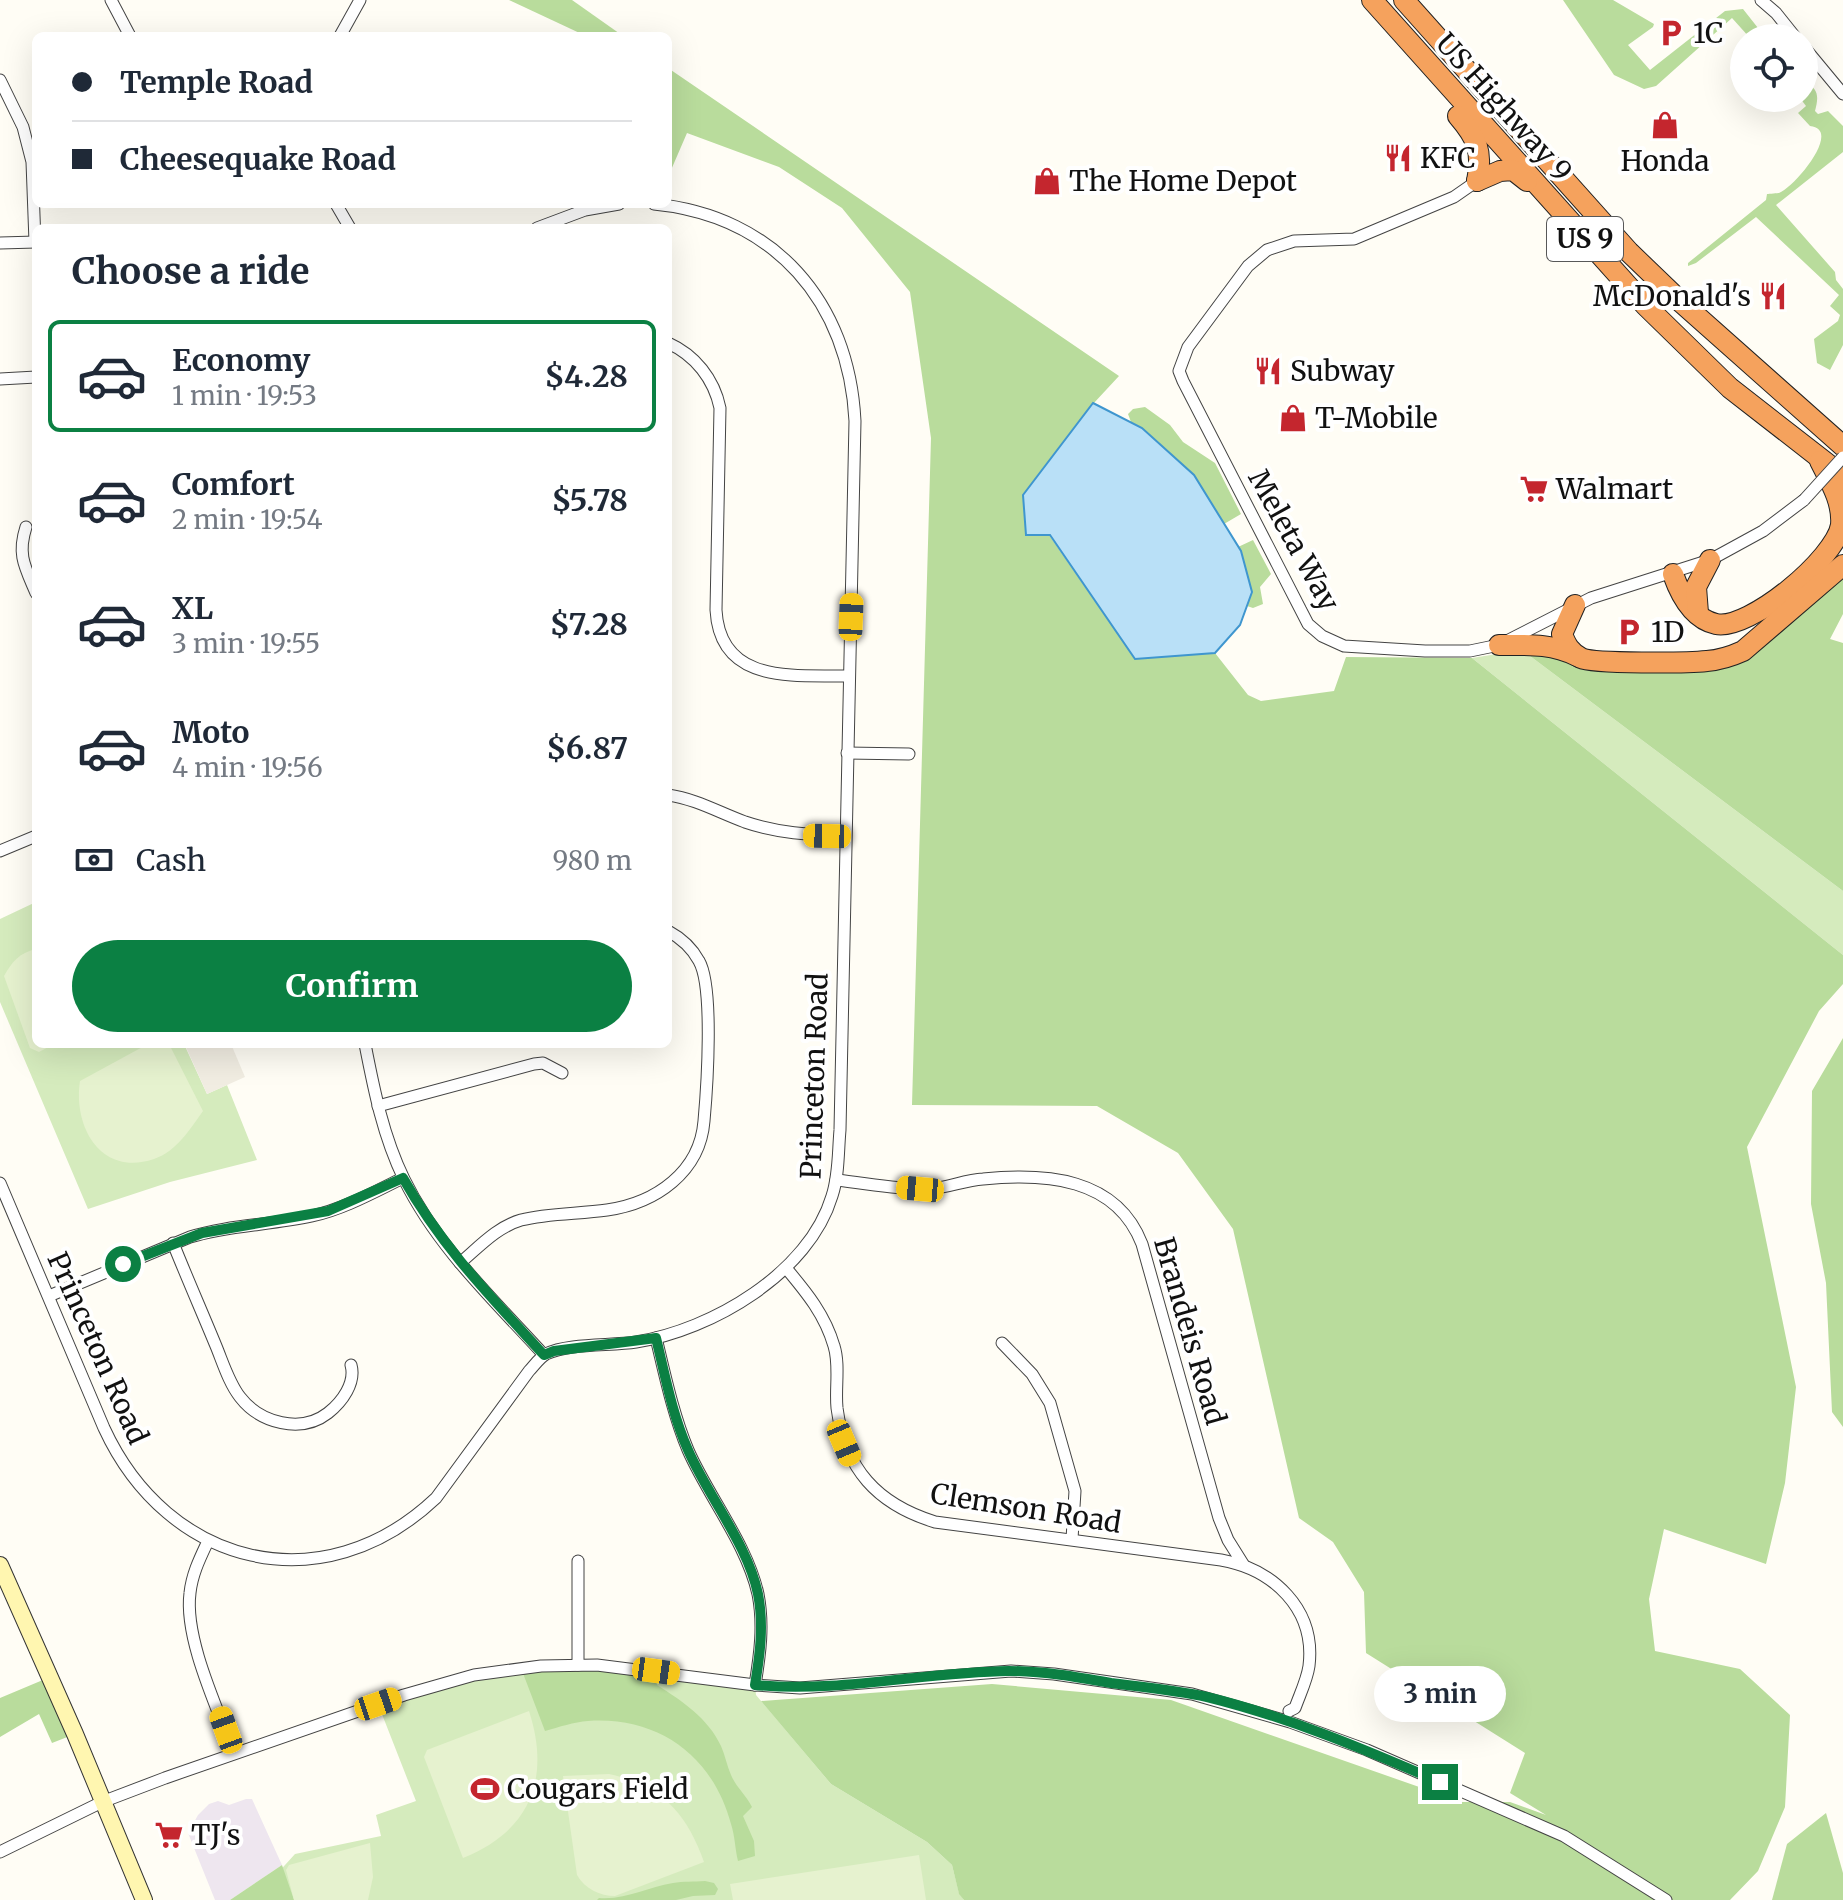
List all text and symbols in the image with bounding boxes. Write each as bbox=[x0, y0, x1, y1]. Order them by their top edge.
place label: 1C bbox=[1693, 15, 1723, 51]
parking icon: 1C bbox=[1656, 18, 1686, 48]
map controls bbox=[1730, 24, 1818, 112]
button: locate bbox=[1730, 24, 1818, 112]
street label: US Highway 9 bbox=[1428, 25, 1580, 189]
text: Temple Road bbox=[120, 63, 313, 101]
shop icon: Honda bbox=[1650, 110, 1680, 140]
text: Cheesequake Road bbox=[120, 140, 396, 178]
place label: KFC bbox=[1420, 140, 1476, 176]
restaurant icon: KFC bbox=[1383, 143, 1413, 173]
place label: Honda bbox=[1620, 143, 1710, 179]
place label: The Home Depot bbox=[1069, 163, 1297, 199]
shop icon: The Home Depot bbox=[1032, 166, 1062, 196]
road number: US 9 bbox=[1547, 217, 1623, 261]
text: Choose a ride bbox=[72, 249, 309, 294]
place label: McDonald's bbox=[1593, 278, 1751, 314]
restaurant icon: McDonald's bbox=[1758, 281, 1788, 311]
icon: car bbox=[76, 340, 148, 412]
text: Economy bbox=[172, 341, 310, 379]
place label: Subway bbox=[1290, 353, 1395, 389]
restaurant icon: Subway bbox=[1253, 356, 1283, 386]
text: $4.28 bbox=[544, 357, 628, 395]
text: 1 min · 19:53 bbox=[172, 379, 317, 412]
place label: T-Mobile bbox=[1315, 400, 1438, 436]
shop icon: T-Mobile bbox=[1278, 403, 1308, 433]
street label: Meleta Way bbox=[1241, 463, 1348, 617]
icon: car bbox=[76, 464, 148, 536]
text: Comfort bbox=[172, 465, 295, 503]
place label: Walmart bbox=[1555, 471, 1673, 507]
supermarket icon: Walmart bbox=[1519, 474, 1549, 504]
text: $5.78 bbox=[552, 481, 628, 519]
text: 2 min · 19:54 bbox=[172, 503, 323, 536]
icon: car bbox=[76, 588, 148, 660]
text: XL bbox=[172, 589, 213, 627]
car bbox=[838, 593, 864, 641]
text: $7.28 bbox=[550, 605, 628, 643]
place label: 1D bbox=[1651, 614, 1684, 650]
parking icon: 1D bbox=[1614, 617, 1644, 647]
text: 3 min · 19:55 bbox=[172, 627, 320, 660]
icon: car bbox=[76, 712, 148, 784]
text: Moto bbox=[172, 713, 250, 751]
text: $6.87 bbox=[546, 729, 628, 767]
text: 4 min · 19:56 bbox=[172, 751, 323, 784]
car bbox=[803, 824, 851, 848]
icon: cash bbox=[72, 838, 116, 882]
text: Cash bbox=[136, 841, 206, 879]
text: 980 m bbox=[552, 844, 632, 877]
button: Confirm bbox=[72, 940, 632, 1032]
street label: Princeton Road bbox=[792, 972, 836, 1180]
car bbox=[895, 1175, 945, 1203]
street label: Brandeis Road bbox=[1146, 1233, 1234, 1429]
street label: Princeton Road bbox=[40, 1246, 157, 1450]
route start bbox=[105, 1246, 141, 1282]
car bbox=[824, 1416, 864, 1470]
street label: Clemson Road bbox=[928, 1475, 1124, 1541]
car bbox=[631, 1656, 681, 1686]
callout: 3 min bbox=[1374, 1666, 1506, 1722]
text: 3 min bbox=[1403, 1677, 1477, 1710]
car bbox=[351, 1685, 405, 1723]
car bbox=[207, 1703, 245, 1757]
route end bbox=[1422, 1764, 1458, 1800]
place label: Cougars Field bbox=[507, 1771, 689, 1807]
sports icon: Cougars Field bbox=[470, 1774, 500, 1804]
place label: TJ's bbox=[191, 1817, 241, 1853]
supermarket icon: TJ's bbox=[154, 1820, 184, 1850]

